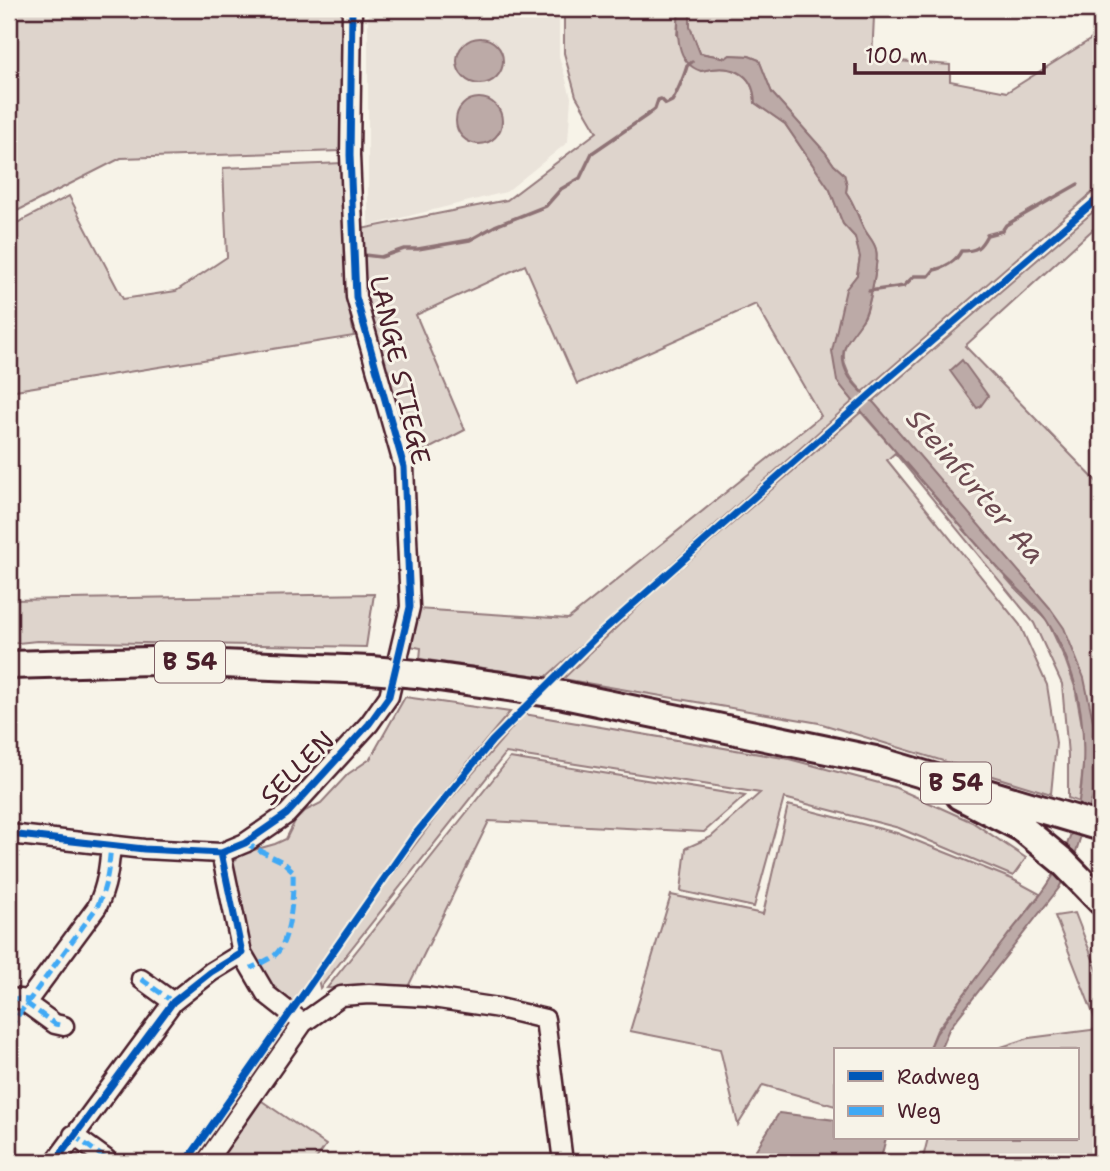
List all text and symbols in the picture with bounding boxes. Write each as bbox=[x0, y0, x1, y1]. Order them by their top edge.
scale bar bbox=[855, 32, 1044, 76]
text: 100 m bbox=[865, 42, 928, 70]
street label: LANGE STIEGE bbox=[362, 272, 439, 468]
water label: Steinfurter Aa bbox=[898, 400, 1054, 572]
road number: B 54 bbox=[155, 642, 225, 682]
street label: SELLEN bbox=[252, 723, 342, 813]
road number: B 54 bbox=[921, 762, 991, 804]
legend bbox=[834, 1048, 1078, 1140]
text: Radweg bbox=[897, 1063, 980, 1091]
text: Weg bbox=[897, 1097, 941, 1125]

